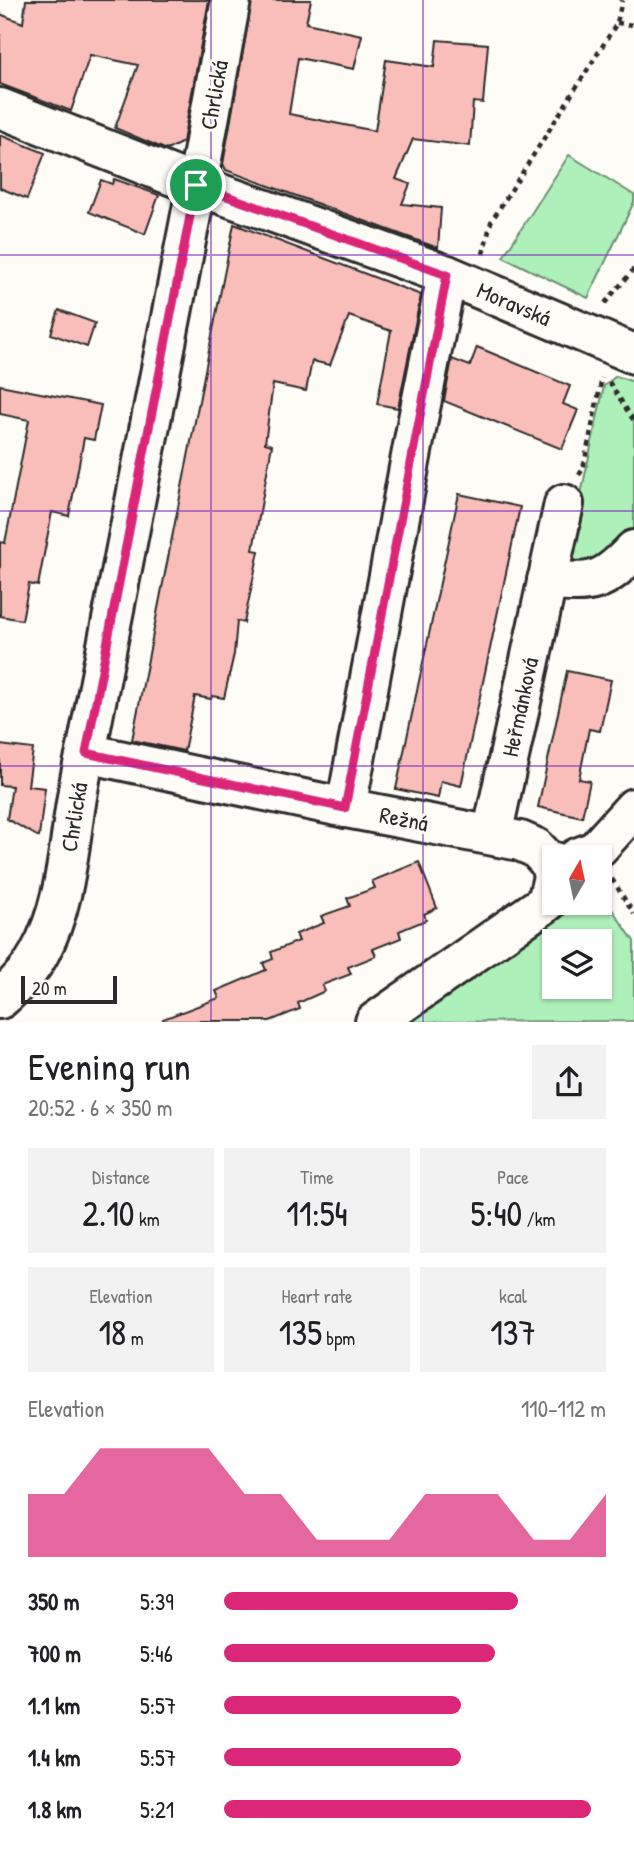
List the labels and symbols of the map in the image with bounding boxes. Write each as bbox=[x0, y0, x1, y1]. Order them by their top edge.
street label: Chrlická bbox=[192, 58, 235, 132]
pin bbox=[166, 155, 226, 215]
street label: Moravská bbox=[472, 274, 556, 333]
street label: Heřmánková bbox=[494, 654, 545, 759]
street label: Chrlická bbox=[53, 780, 94, 854]
street label: Režná bbox=[377, 799, 431, 838]
north arrow bbox=[542, 845, 612, 915]
scale bar bbox=[21, 973, 117, 1004]

